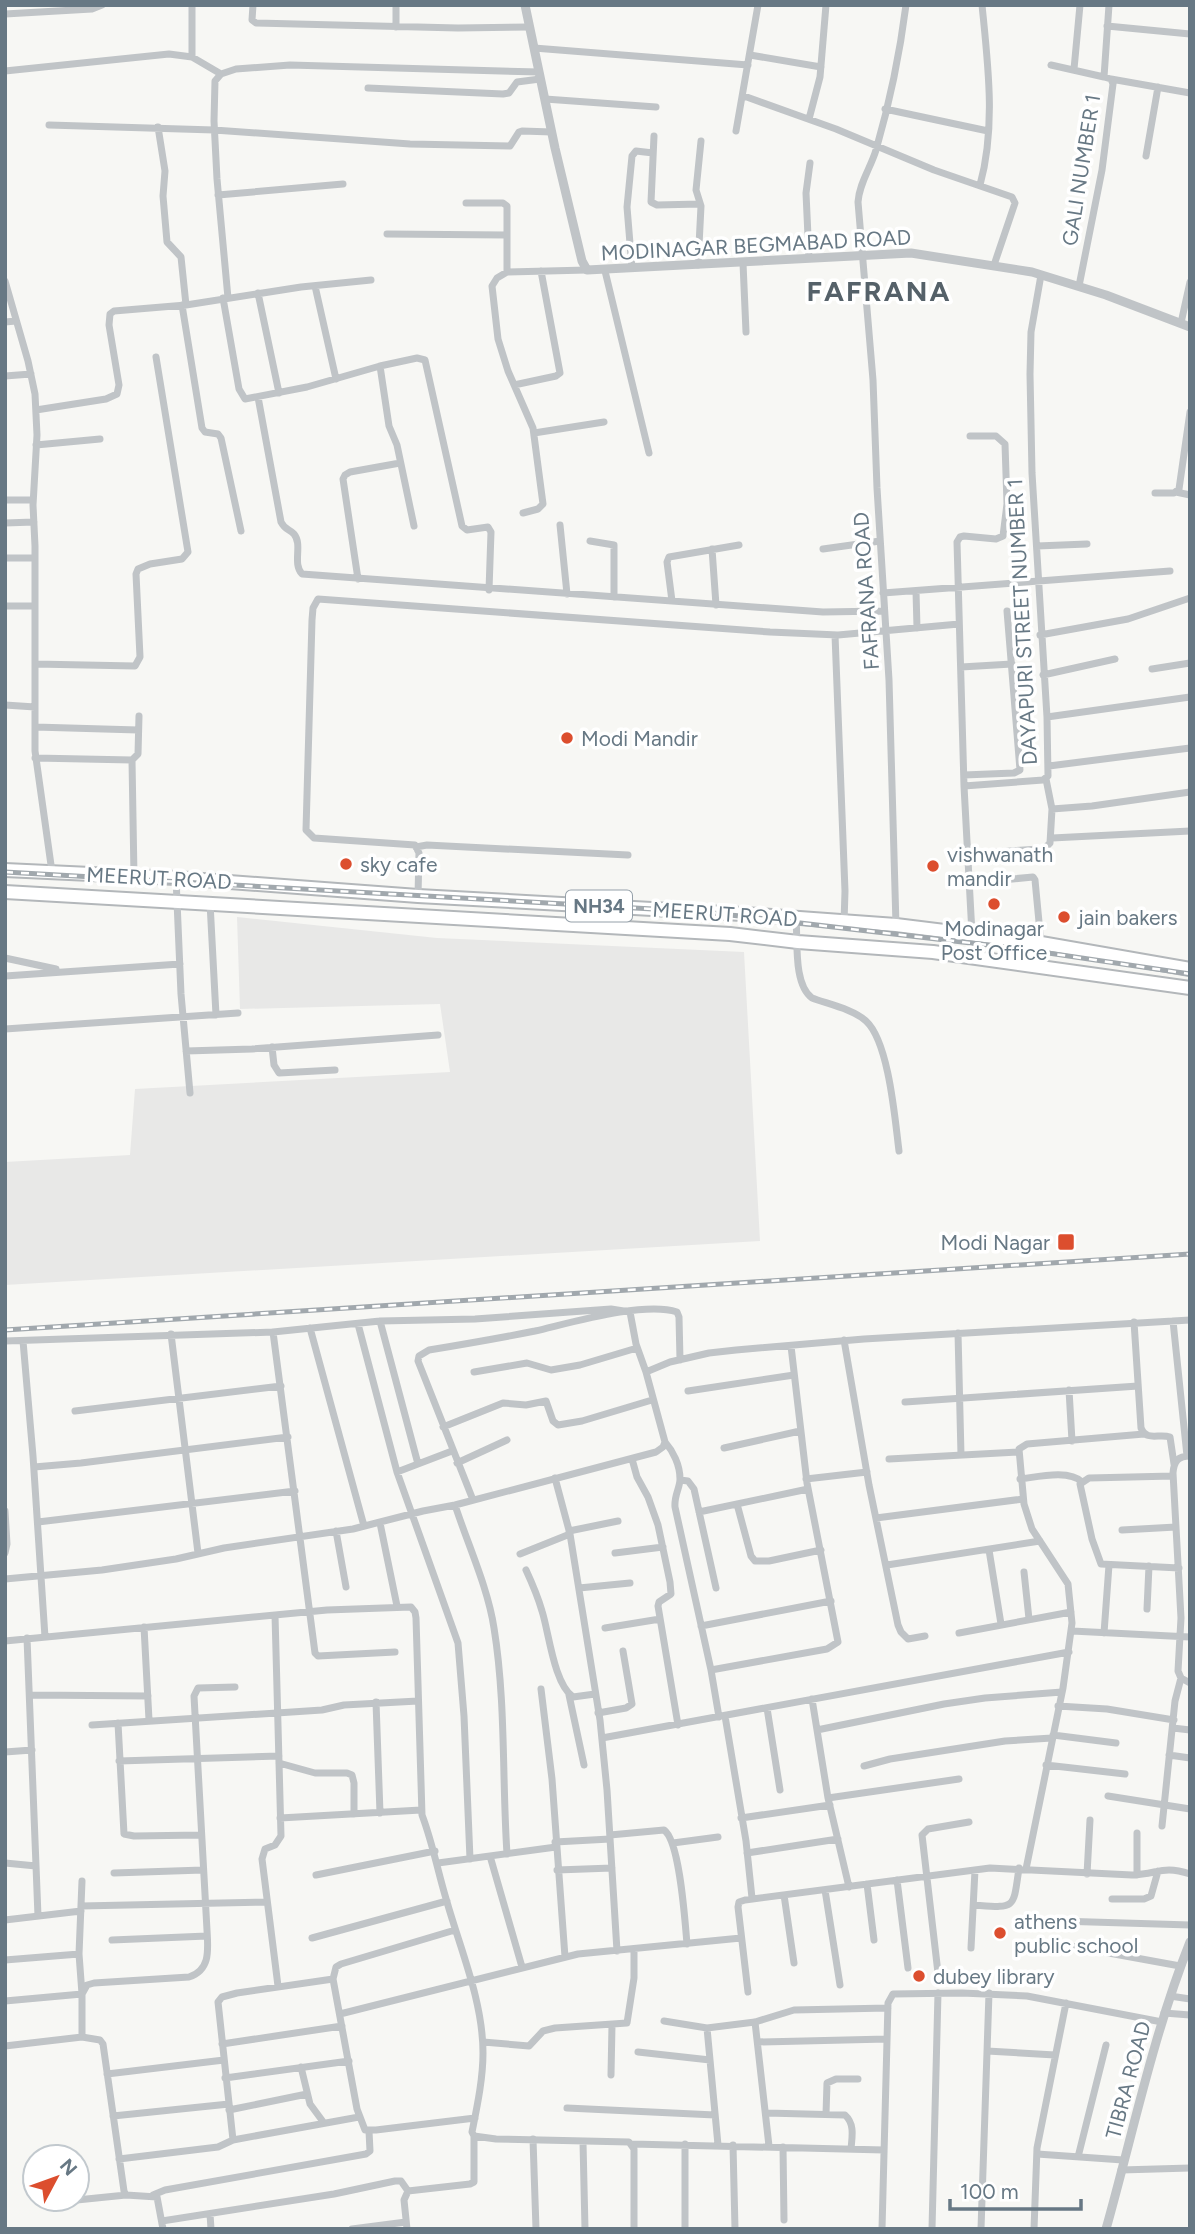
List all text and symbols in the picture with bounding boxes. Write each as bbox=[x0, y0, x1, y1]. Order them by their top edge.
street label: GALI NUMBER 1 bbox=[1057, 92, 1105, 248]
street label: MODINAGAR BEGMABAD ROAD bbox=[600, 224, 912, 266]
district label: FAFRANA bbox=[807, 274, 951, 308]
street label: DAYAPURI STREET NUMBER 1 bbox=[1002, 478, 1042, 766]
street label: FAFRANA ROAD bbox=[848, 511, 884, 671]
place label: Modi Mandir bbox=[581, 726, 698, 751]
marker: Modi Mandir bbox=[559, 730, 575, 746]
place label: vishwanath mandir bbox=[947, 842, 1053, 891]
place label: sky cafe bbox=[360, 852, 437, 877]
marker: sky cafe bbox=[338, 856, 354, 872]
marker: vishwanath mandir bbox=[925, 858, 941, 874]
street label: MEERUT ROAD bbox=[86, 862, 232, 894]
road number: NH34 bbox=[566, 890, 632, 922]
street label: MEERUT ROAD bbox=[652, 896, 798, 932]
marker: Modinagar Post Office bbox=[986, 896, 1002, 912]
place label: jain bakers bbox=[1076, 905, 1177, 930]
marker: jain bakers bbox=[1056, 909, 1072, 925]
place label: Modinagar Post Office bbox=[941, 916, 1047, 965]
place label: Modi Nagar bbox=[941, 1230, 1050, 1255]
marker: Modi Nagar bbox=[1056, 1232, 1076, 1252]
place label: athens public school bbox=[1014, 1909, 1138, 1958]
marker: athens public school bbox=[992, 1925, 1008, 1941]
place label: dubey library bbox=[933, 1964, 1055, 1989]
marker: dubey library bbox=[911, 1968, 927, 1984]
street label: TIBRA ROAD bbox=[1100, 2018, 1156, 2142]
north arrow bbox=[21, 2143, 91, 2213]
text: N bbox=[55, 2154, 82, 2180]
scale bar bbox=[950, 2168, 1081, 2212]
text: 100 m bbox=[960, 2179, 1019, 2204]

